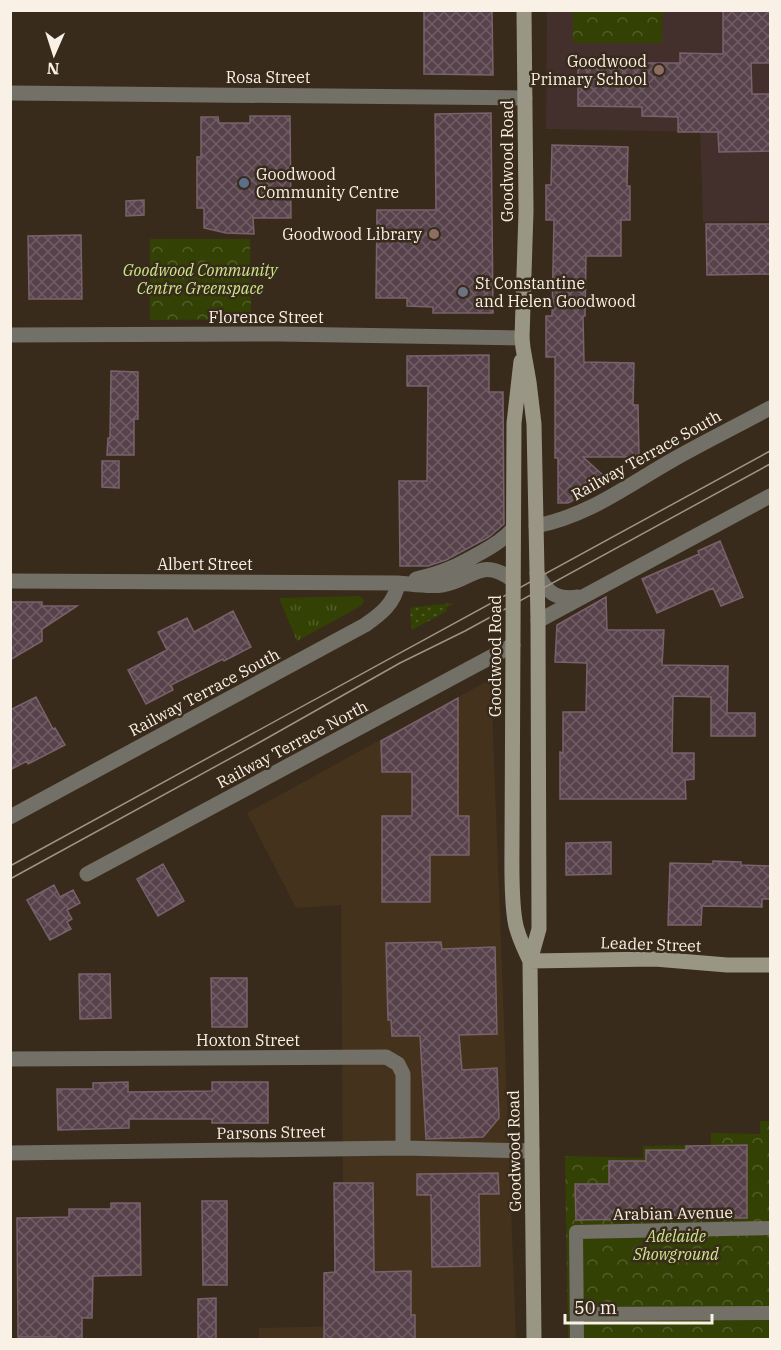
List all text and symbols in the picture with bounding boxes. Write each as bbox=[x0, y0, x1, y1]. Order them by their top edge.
north arrow bbox=[24, 24, 84, 84]
place label: Goodwood Primary School bbox=[531, 51, 647, 89]
text: N bbox=[46, 59, 60, 79]
marker: Goodwood Primary School bbox=[652, 63, 666, 77]
street label: Rosa Street bbox=[226, 67, 311, 87]
street label: Goodwood Road bbox=[497, 100, 517, 222]
place label: Goodwood Community Centre bbox=[256, 164, 399, 202]
marker: Goodwood Community Centre bbox=[237, 176, 251, 190]
place label: Goodwood Library bbox=[282, 224, 422, 244]
marker: Goodwood Library bbox=[427, 227, 441, 241]
park label: Goodwood Community Centre Greenspace bbox=[123, 260, 279, 298]
place label: St Constantine and Helen Goodwood bbox=[475, 273, 636, 311]
marker: St Constantine and Helen Goodwood bbox=[456, 285, 470, 299]
street label: Florence Street bbox=[208, 307, 324, 327]
street label: Railway Terrace South bbox=[568, 406, 724, 504]
street label: Albert Street bbox=[157, 554, 253, 574]
street label: Goodwood Road bbox=[485, 595, 505, 717]
street label: Railway Terrace South bbox=[125, 644, 283, 740]
street label: Railway Terrace North bbox=[213, 696, 371, 792]
street label: Leader Street bbox=[600, 932, 702, 956]
street label: Hoxton Street bbox=[196, 1030, 300, 1050]
street label: Goodwood Road bbox=[503, 1090, 525, 1212]
street label: Parsons Street bbox=[216, 1121, 326, 1143]
street label: Arabian Avenue bbox=[613, 1202, 733, 1224]
park label: Adelaide Showground bbox=[632, 1226, 719, 1264]
scale bar bbox=[565, 1287, 712, 1325]
text: 50 m bbox=[574, 1296, 617, 1319]

